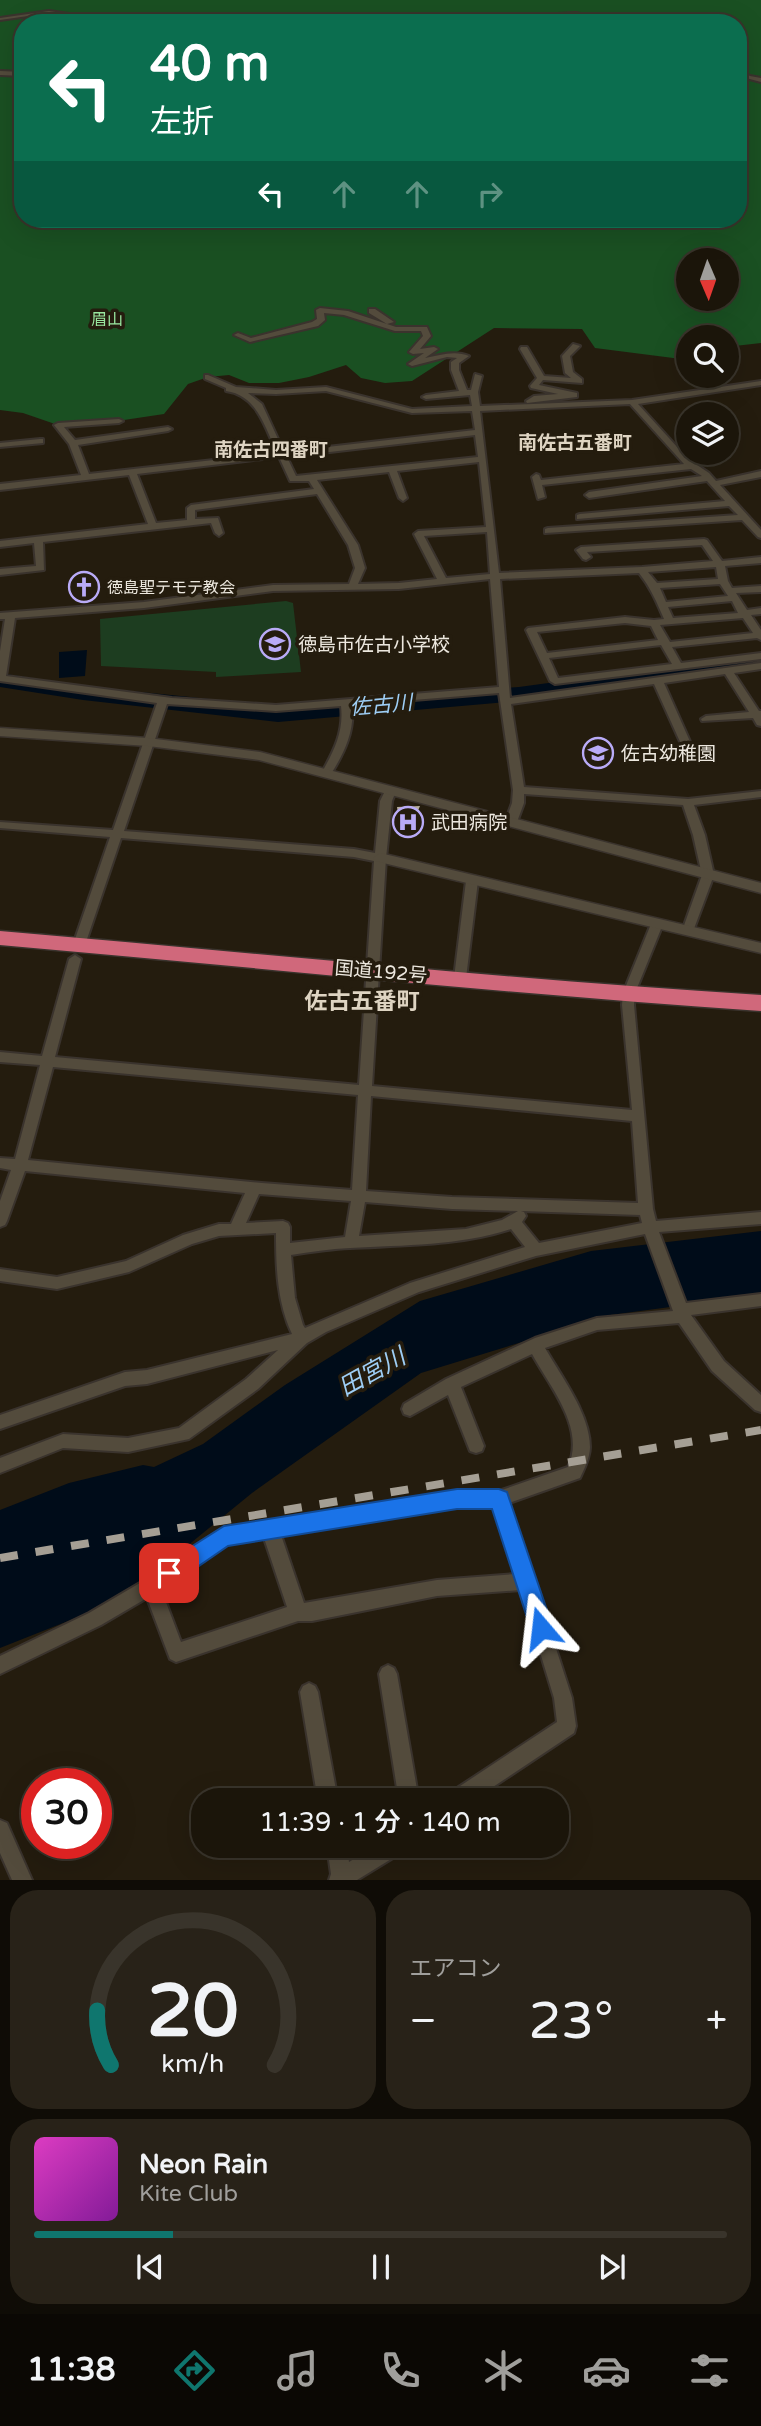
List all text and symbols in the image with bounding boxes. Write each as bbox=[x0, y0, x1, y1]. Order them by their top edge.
text: 40 m bbox=[150, 35, 269, 94]
icon: left bbox=[35, 42, 126, 133]
text: 左折 bbox=[150, 103, 214, 141]
icon: left bbox=[252, 175, 290, 213]
icon: ahead bbox=[325, 175, 363, 213]
icon: ahead bbox=[398, 175, 436, 213]
icon: right bbox=[471, 175, 509, 213]
north arrow bbox=[676, 248, 738, 312]
map controls bbox=[676, 248, 739, 465]
park label: 眉山 bbox=[91, 310, 123, 330]
button: search bbox=[676, 325, 739, 388]
button: layers bbox=[676, 402, 739, 465]
district label: 南佐古五番町 bbox=[518, 432, 632, 454]
district label: 南佐古四番町 bbox=[214, 439, 328, 461]
church icon: 徳島聖テモテ教会 bbox=[67, 570, 101, 604]
place label: 徳島聖テモテ教会 bbox=[107, 578, 235, 598]
school or university icon: 徳島市佐古小学校 bbox=[258, 627, 292, 661]
place label: 徳島市佐古小学校 bbox=[298, 634, 450, 656]
water label: 佐古川 bbox=[349, 690, 416, 721]
school or university icon: 佐古幼稚園 bbox=[581, 736, 615, 770]
place label: 佐古幼稚園 bbox=[621, 743, 716, 765]
hospital icon: 武田病院 bbox=[391, 805, 425, 839]
place label: 武田病院 bbox=[431, 812, 507, 834]
street label: 国道192号 bbox=[334, 957, 428, 987]
district label: 佐古五番町 bbox=[305, 988, 420, 1016]
water label: 田宮川 bbox=[334, 1341, 413, 1403]
pin bbox=[139, 1543, 199, 1603]
icon: arrive bbox=[150, 1554, 188, 1592]
position arrow bbox=[504, 1591, 578, 1665]
speed limit sign: 30 bbox=[21, 1768, 112, 1859]
text: 11:39 · 1 分 · 140 m bbox=[259, 1807, 501, 1838]
text: エアコン bbox=[410, 1955, 502, 1983]
text: 20 bbox=[147, 1969, 238, 2057]
text: 23° bbox=[529, 1990, 614, 2053]
text: − bbox=[410, 1998, 437, 2044]
text: + bbox=[706, 1998, 727, 2044]
text: km/h bbox=[161, 2049, 224, 2079]
text: Neon Rain bbox=[139, 2149, 268, 2180]
text: Kite Club bbox=[139, 2180, 238, 2208]
icon: previous bbox=[131, 2248, 169, 2286]
icon: pause bbox=[362, 2248, 400, 2286]
icon: next bbox=[593, 2248, 631, 2286]
icon: directions bbox=[170, 2346, 219, 2395]
icon: music bbox=[273, 2346, 322, 2395]
icon: phone bbox=[376, 2346, 425, 2395]
icon: climate bbox=[479, 2346, 528, 2395]
icon: car bbox=[582, 2346, 631, 2395]
icon: filters bbox=[685, 2346, 734, 2395]
text: 11:38 bbox=[27, 2351, 116, 2389]

